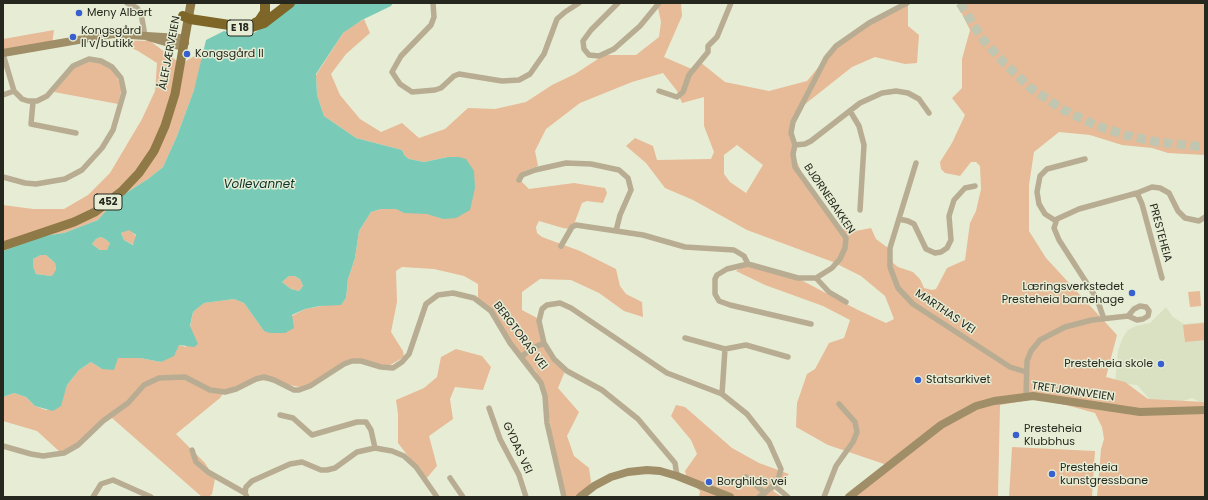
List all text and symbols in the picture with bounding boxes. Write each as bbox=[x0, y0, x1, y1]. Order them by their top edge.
place label: Meny Albert bbox=[87, 6, 152, 20]
marker: Meny Albert bbox=[74, 8, 84, 18]
street label: ÅLEFJÆRVEIEN bbox=[156, 15, 184, 91]
road number: E 18 bbox=[227, 20, 253, 36]
place label: Kongsgård ll v/butikk bbox=[81, 24, 141, 50]
marker: Kongsgård ll v/butikk bbox=[68, 32, 78, 42]
place label: Kongsgård ll bbox=[195, 47, 264, 61]
marker: Kongsgård ll bbox=[182, 49, 192, 59]
street label: BJØRNEBAKKEN bbox=[801, 161, 857, 237]
water label: Vollevannet bbox=[223, 178, 295, 192]
road number: 452 bbox=[94, 194, 122, 210]
street label: PRESTEHEIA bbox=[1146, 202, 1174, 264]
place label: Læringsverkstedet Presteheia barnehage bbox=[1002, 280, 1124, 306]
street label: MARTHAS VEI bbox=[912, 287, 978, 337]
marker: Læringsverkstedet Presteheia barnehage bbox=[1127, 288, 1137, 298]
street label: BERGTORAS VEI bbox=[490, 299, 550, 373]
place label: Presteheia skole bbox=[1064, 357, 1153, 371]
marker: Presteheia skole bbox=[1156, 359, 1166, 369]
place label: Statsarkivet bbox=[926, 373, 991, 387]
marker: Statsarkivet bbox=[913, 375, 923, 385]
street label: TRETJØNNVEIEN bbox=[1031, 380, 1115, 404]
street label: GYDAS VEI bbox=[499, 420, 535, 476]
place label: Presteheia Klubbhus bbox=[1024, 422, 1082, 448]
marker: Presteheia Klubbhus bbox=[1011, 430, 1021, 440]
place label: Presteheia kunstgressbane bbox=[1060, 461, 1148, 487]
marker: Presteheia kunstgressbane bbox=[1047, 469, 1057, 479]
place label: Borghilds vei bbox=[717, 475, 787, 489]
marker: Borghilds vei bbox=[704, 477, 714, 487]

